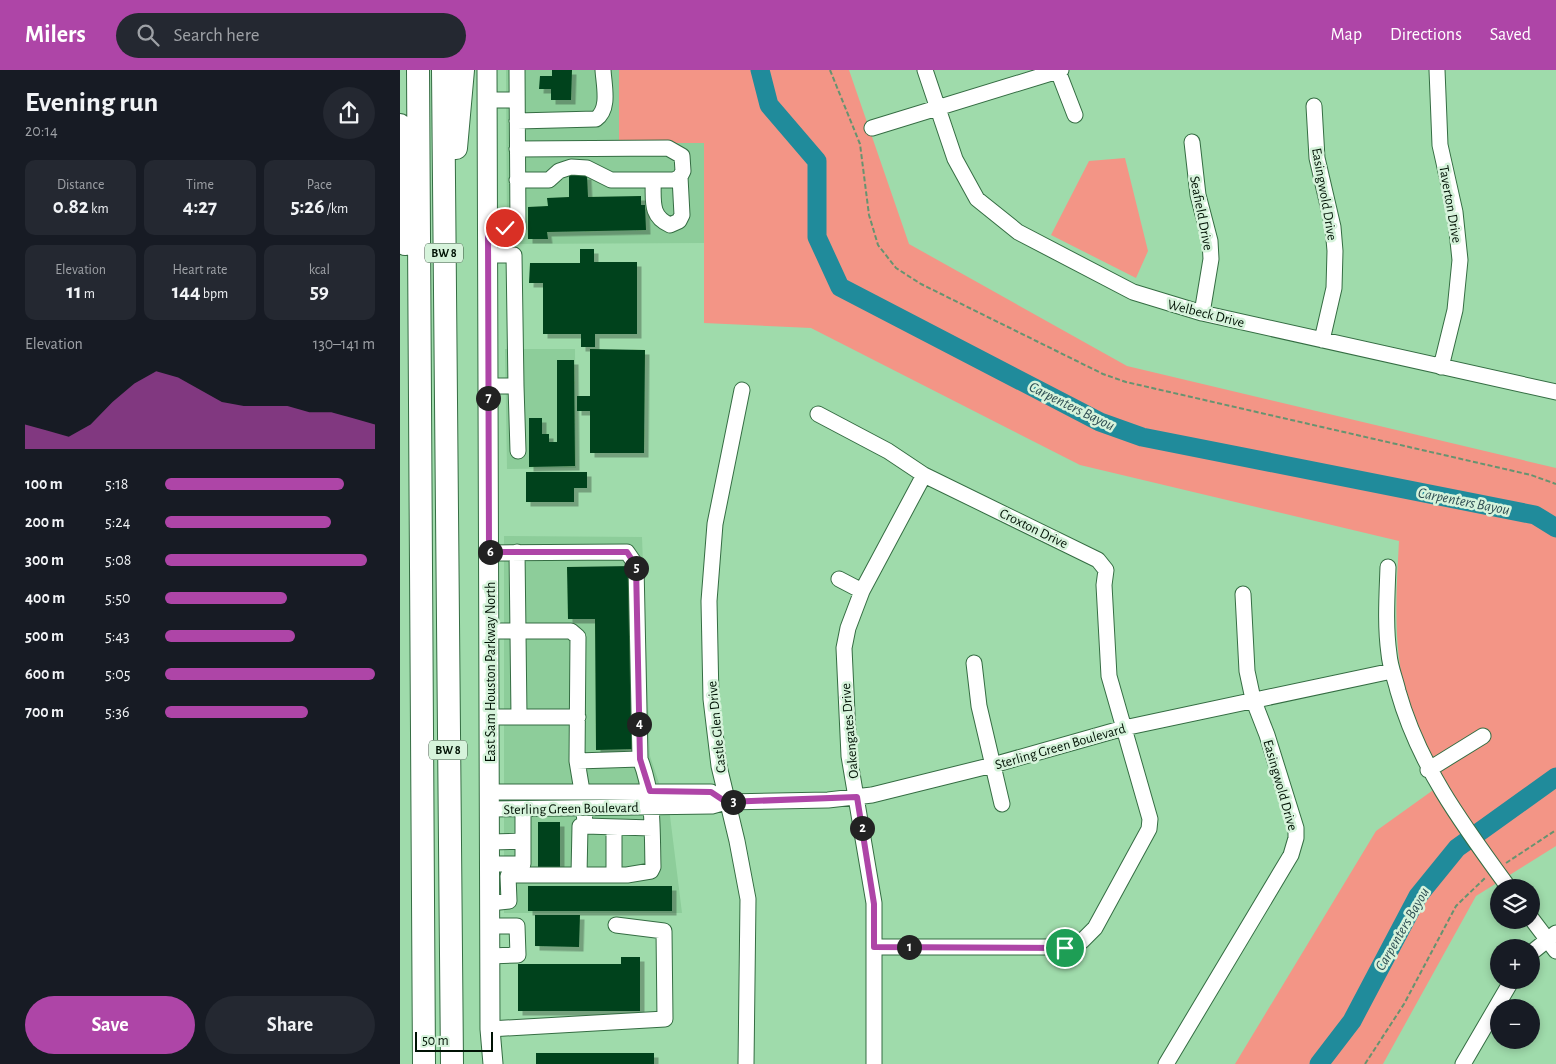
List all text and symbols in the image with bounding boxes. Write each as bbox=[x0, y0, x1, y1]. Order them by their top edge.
search box bbox=[116, 13, 466, 58]
icon: search bbox=[134, 21, 162, 49]
text: Milers bbox=[25, 23, 86, 47]
text: Search here bbox=[174, 26, 260, 45]
text: Map bbox=[1331, 26, 1362, 44]
text: Directions bbox=[1390, 26, 1462, 44]
text: Saved bbox=[1490, 26, 1531, 44]
button: share bbox=[323, 87, 375, 139]
text: Evening run bbox=[25, 89, 158, 117]
text: 20:14 bbox=[25, 123, 58, 139]
street label: Easingwold Drive bbox=[1309, 147, 1339, 242]
street label: Taverton Drive bbox=[1436, 164, 1464, 244]
street label: Seafield Drive bbox=[1187, 175, 1215, 252]
text: Distance bbox=[57, 178, 104, 192]
text: Time bbox=[186, 178, 214, 192]
text: Pace bbox=[307, 178, 332, 192]
text: 0.82 bbox=[53, 196, 89, 217]
text: 4:27 bbox=[183, 196, 217, 217]
text: 5:26 bbox=[290, 196, 324, 217]
text: km bbox=[89, 202, 109, 216]
text: /km bbox=[324, 202, 348, 216]
pin bbox=[484, 207, 526, 249]
icon: check bbox=[491, 214, 519, 242]
road number: BW 8 bbox=[425, 244, 463, 262]
text: Elevation bbox=[55, 263, 106, 277]
text: Heart rate bbox=[173, 263, 227, 277]
text: kcal bbox=[309, 263, 330, 277]
text: 11 bbox=[66, 281, 81, 302]
text: 144 bbox=[172, 281, 200, 302]
text: 59 bbox=[310, 281, 329, 302]
text: m bbox=[81, 287, 95, 301]
text: bpm bbox=[200, 287, 228, 301]
street label: Welbeck Drive bbox=[1166, 298, 1246, 330]
text: Elevation bbox=[25, 336, 83, 352]
text: 130–141 m bbox=[313, 336, 375, 352]
water label: Carpenters Bayou bbox=[1027, 379, 1117, 434]
pin: 7 bbox=[476, 386, 500, 410]
text: 7 bbox=[485, 391, 492, 405]
text: 100 m bbox=[25, 476, 63, 492]
text: 5:18 bbox=[105, 476, 128, 492]
water label: Carpenters Bayou bbox=[1417, 485, 1511, 518]
street label: Croxton Drive bbox=[997, 506, 1070, 551]
text: 200 m bbox=[25, 514, 65, 530]
text: 5:24 bbox=[105, 514, 130, 530]
pin: 6 bbox=[478, 540, 502, 564]
text: 6 bbox=[487, 545, 494, 559]
text: 300 m bbox=[25, 552, 64, 568]
text: 5:08 bbox=[105, 552, 131, 568]
pin: 5 bbox=[624, 556, 648, 580]
text: 5 bbox=[633, 561, 640, 575]
street label: East Sam Houston Parkway North bbox=[484, 582, 498, 762]
text: 400 m bbox=[25, 590, 65, 606]
text: 5:50 bbox=[105, 590, 131, 606]
text: 500 m bbox=[25, 628, 64, 644]
text: 5:43 bbox=[105, 628, 130, 644]
text: 600 m bbox=[25, 666, 65, 682]
text: 5:05 bbox=[105, 666, 131, 682]
street label: Castle Glen Drive bbox=[705, 680, 729, 774]
street label: Oakengates Drive bbox=[839, 683, 861, 779]
text: 700 m bbox=[25, 704, 64, 720]
text: 5:36 bbox=[105, 704, 129, 720]
pin: 4 bbox=[626, 712, 652, 736]
text: 4 bbox=[636, 717, 643, 731]
street label: Sterling Green Boulevard bbox=[993, 722, 1127, 772]
street label: Easingwold Drive bbox=[1260, 738, 1300, 832]
road number: BW 8 bbox=[429, 740, 467, 760]
pin: 3 bbox=[720, 790, 746, 814]
text: 3 bbox=[730, 795, 737, 809]
street label: Sterling Green Boulevard bbox=[503, 801, 639, 817]
pin: 2 bbox=[850, 816, 874, 840]
text: 2 bbox=[859, 821, 866, 835]
map controls bbox=[1490, 879, 1540, 1049]
button: layers bbox=[1490, 879, 1540, 929]
water label: Carpenters Bayou bbox=[1373, 885, 1432, 973]
pin bbox=[1044, 927, 1086, 969]
pin: 1 bbox=[896, 934, 922, 960]
icon: arrive bbox=[1051, 934, 1079, 962]
button: + bbox=[1490, 939, 1540, 989]
text: 1 bbox=[907, 940, 912, 954]
button: Save bbox=[25, 996, 195, 1054]
button: Share bbox=[205, 996, 375, 1054]
button: − bbox=[1490, 999, 1540, 1049]
scale bar bbox=[415, 1029, 492, 1052]
text: 50 m bbox=[422, 1034, 449, 1048]

